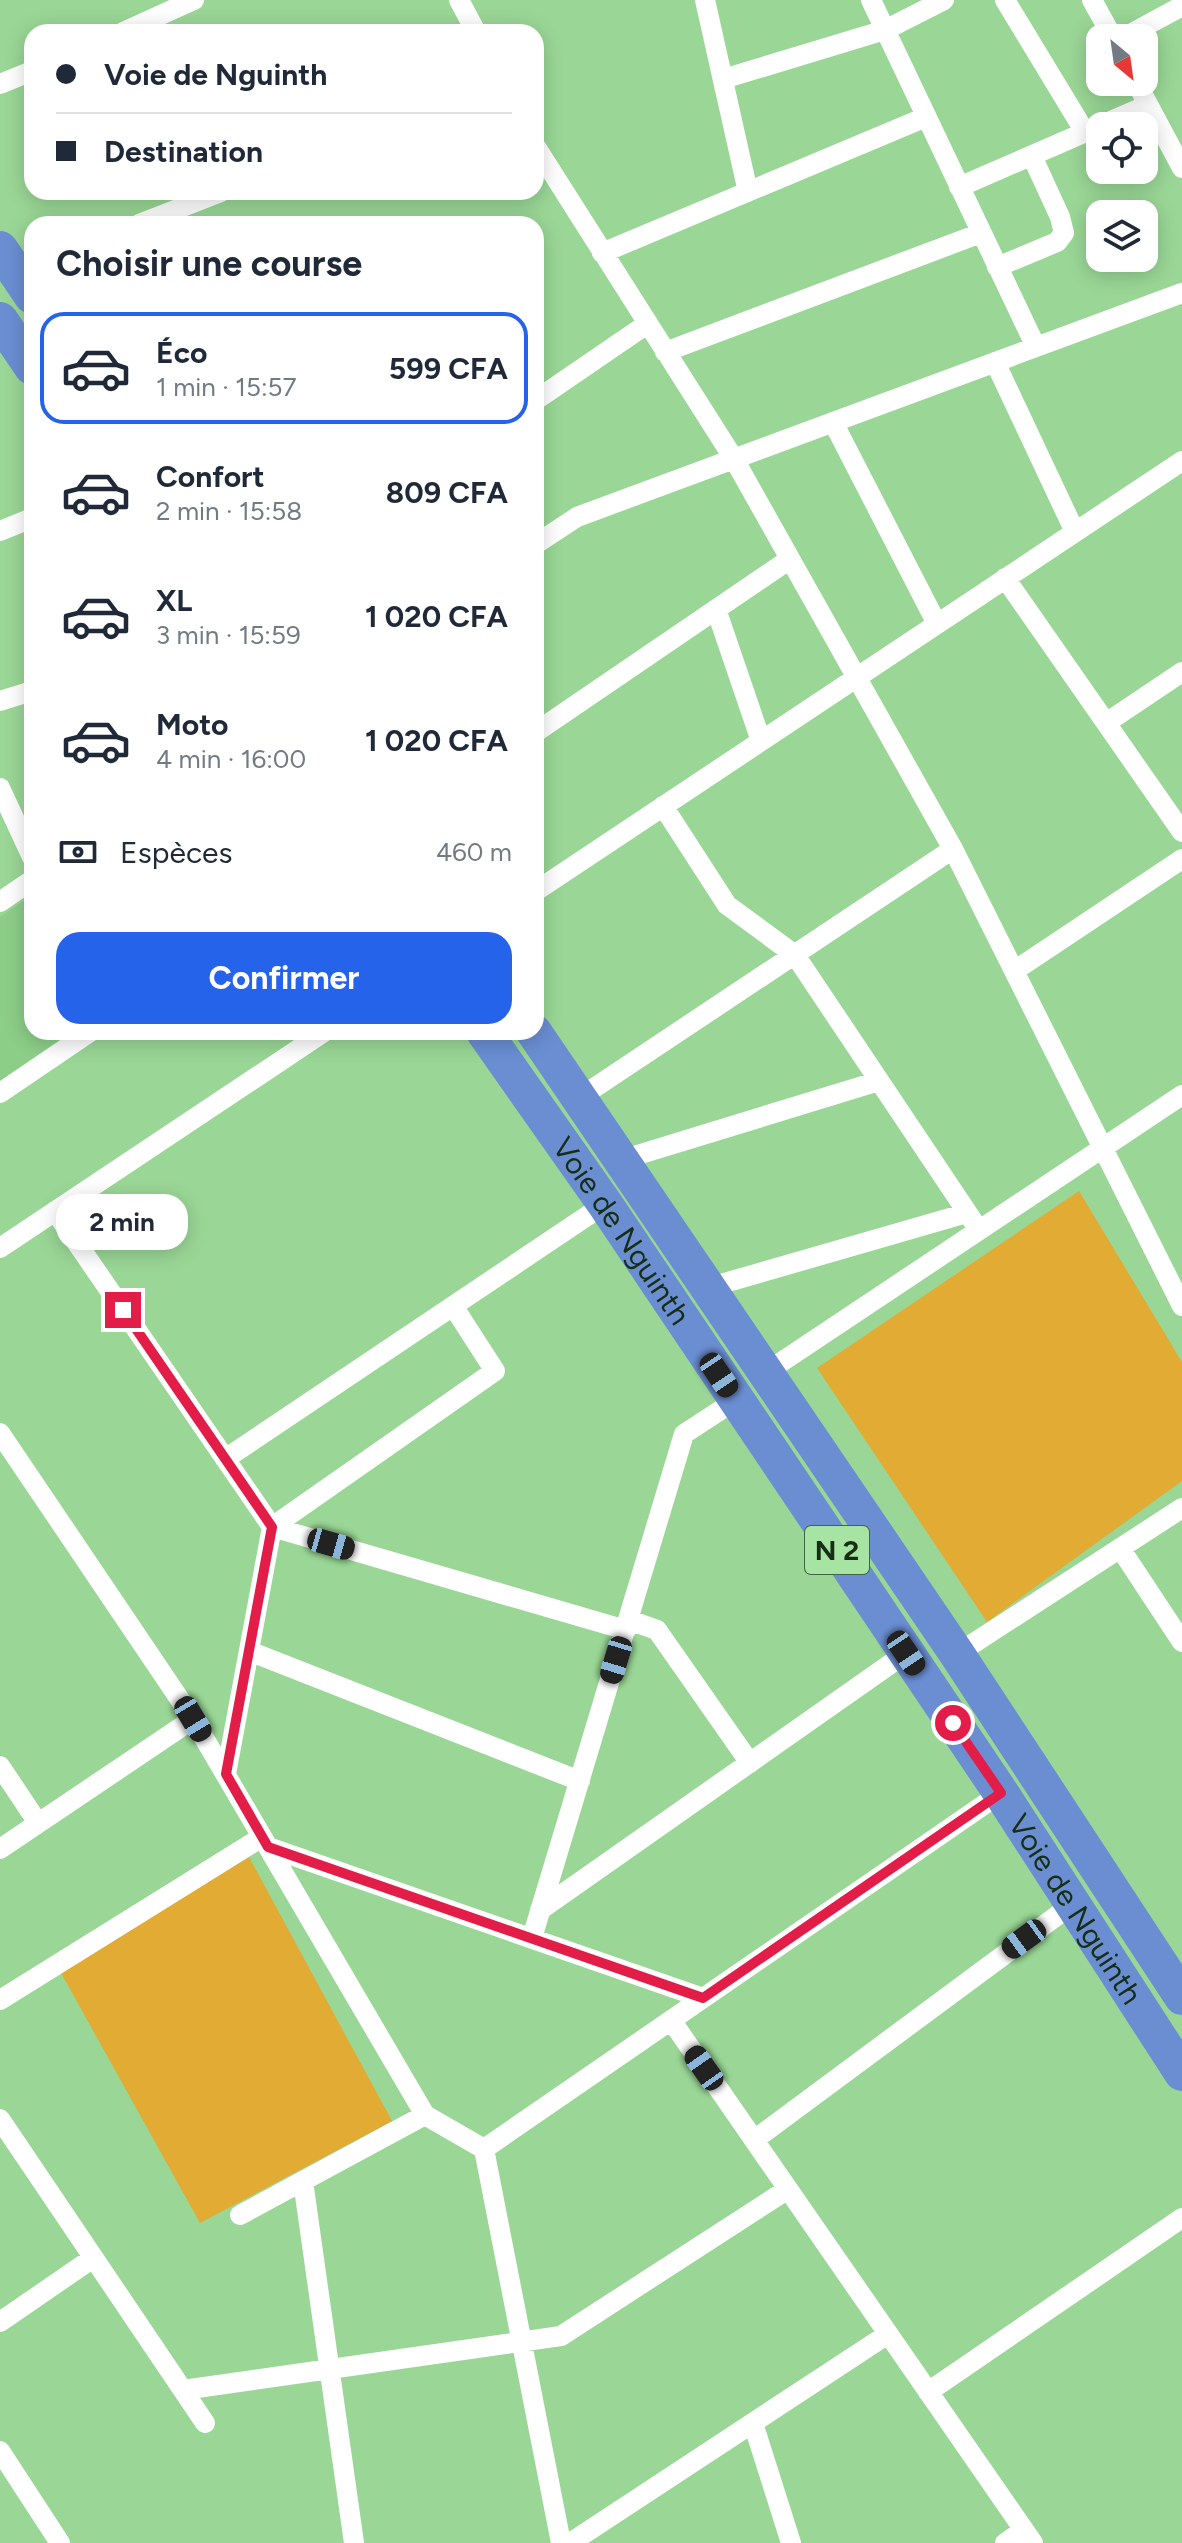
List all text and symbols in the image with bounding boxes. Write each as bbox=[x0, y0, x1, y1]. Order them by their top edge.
north arrow bbox=[1086, 24, 1158, 96]
map controls bbox=[1086, 24, 1158, 272]
text: Voie de Nguinth bbox=[104, 56, 327, 93]
button: locate bbox=[1086, 112, 1158, 184]
text: Destination bbox=[104, 133, 263, 170]
button: layers bbox=[1086, 200, 1158, 272]
text: Choisir une course bbox=[56, 242, 362, 285]
icon: car bbox=[60, 332, 132, 404]
text: Éco bbox=[156, 334, 207, 371]
text: 599 CFA bbox=[389, 350, 508, 387]
text: 1 min · 15:57 bbox=[156, 371, 296, 403]
icon: car bbox=[60, 456, 132, 528]
text: Confort bbox=[156, 458, 265, 495]
text: 809 CFA bbox=[386, 474, 508, 511]
text: 2 min · 15:58 bbox=[156, 495, 302, 527]
icon: car bbox=[60, 580, 132, 652]
text: XL bbox=[156, 582, 192, 619]
text: 1 020 CFA bbox=[365, 598, 508, 635]
text: 3 min · 15:59 bbox=[156, 619, 301, 651]
icon: car bbox=[60, 704, 132, 776]
text: Moto bbox=[156, 706, 228, 743]
text: 1 020 CFA bbox=[365, 722, 508, 759]
text: 4 min · 16:00 bbox=[156, 743, 306, 775]
icon: cash bbox=[56, 830, 100, 874]
text: Espèces bbox=[120, 834, 232, 871]
text: 460 m bbox=[436, 836, 512, 868]
button: Confirmer bbox=[56, 932, 512, 1024]
street label: Voie de Nguinth bbox=[545, 1130, 699, 1331]
callout: 2 min bbox=[57, 1194, 189, 1250]
text: 2 min bbox=[89, 1206, 155, 1238]
route end bbox=[105, 1292, 141, 1328]
car bbox=[696, 1348, 742, 1402]
car bbox=[305, 1526, 357, 1562]
road number: N 2 bbox=[805, 1526, 869, 1574]
car bbox=[883, 1626, 929, 1680]
car bbox=[598, 1634, 634, 1686]
car bbox=[170, 1692, 216, 1746]
route start bbox=[935, 1705, 971, 1741]
street label: Voie de Nguinth bbox=[1001, 1807, 1151, 2011]
car bbox=[998, 1915, 1050, 1963]
car bbox=[680, 2041, 728, 2095]

